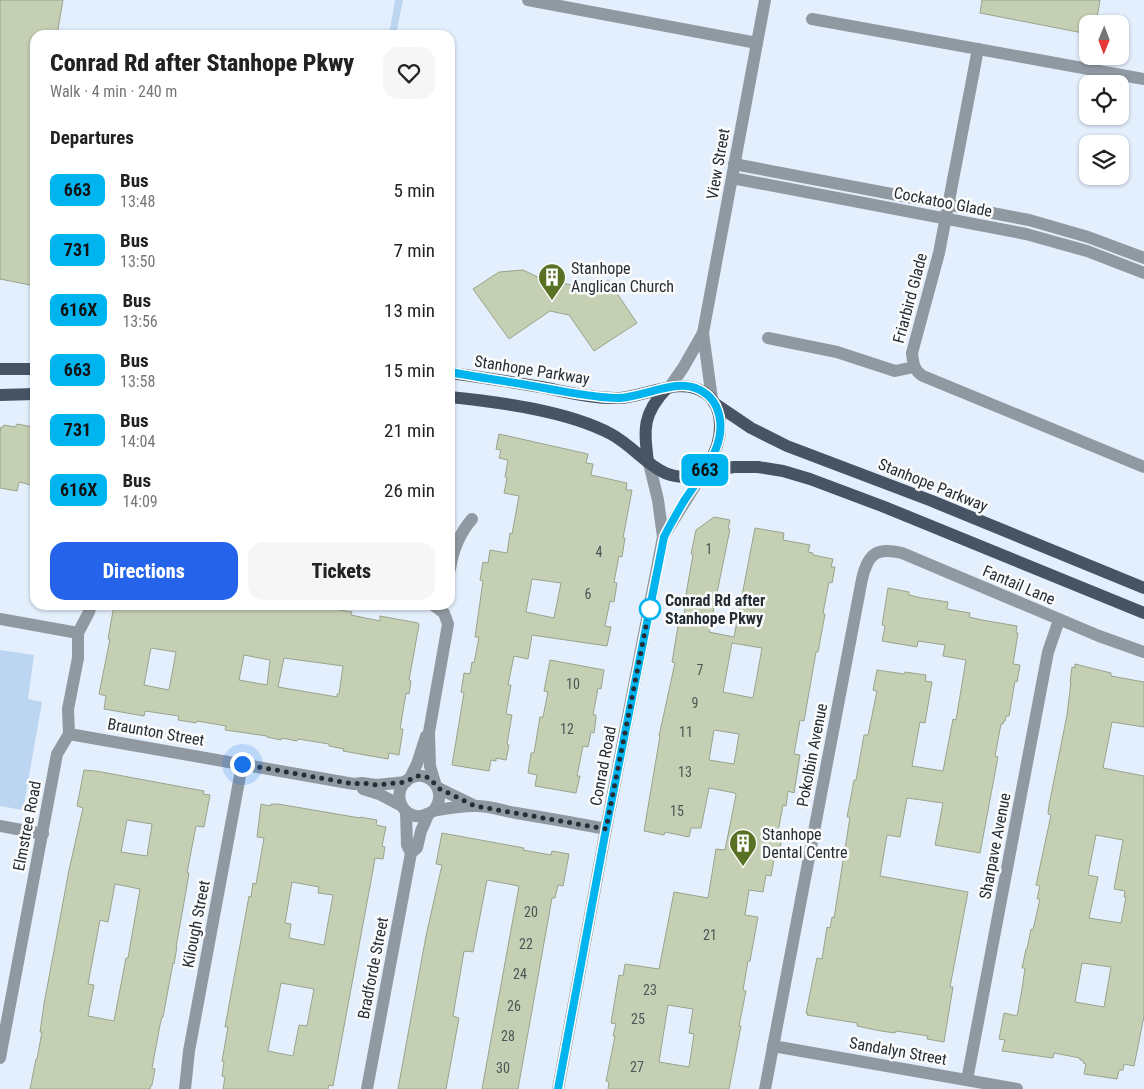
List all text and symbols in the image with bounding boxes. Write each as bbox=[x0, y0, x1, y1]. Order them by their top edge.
north arrow bbox=[1079, 15, 1129, 65]
map controls bbox=[1079, 15, 1129, 185]
button: heart bbox=[383, 47, 435, 99]
text: Conrad Rd after Stanhope Pkwy bbox=[50, 49, 354, 77]
button: locate bbox=[1079, 75, 1129, 125]
text: Walk · 4 min · 240 m bbox=[50, 82, 177, 101]
text: Departures bbox=[50, 126, 134, 149]
street label: View Street bbox=[702, 127, 734, 201]
button: layers bbox=[1079, 135, 1129, 185]
text: Bus bbox=[120, 169, 149, 192]
text: 663 bbox=[64, 179, 91, 200]
text: 5 min bbox=[393, 179, 435, 202]
street label: Cockatoo Glade bbox=[892, 183, 994, 221]
text: 13:48 bbox=[120, 192, 155, 211]
text: Bus bbox=[120, 229, 149, 252]
text: 731 bbox=[64, 239, 91, 260]
text: 7 min bbox=[393, 239, 435, 262]
street label: Friarbird Glade bbox=[889, 251, 931, 345]
text: 13:50 bbox=[120, 252, 155, 271]
place label: Stanhope Anglican Church bbox=[571, 259, 674, 296]
building icon: Stanhope Anglican Church bbox=[537, 262, 567, 301]
text: Bus bbox=[122, 289, 151, 312]
text: 616X bbox=[60, 299, 97, 320]
text: 13 min bbox=[384, 299, 435, 322]
text: 13:56 bbox=[122, 312, 158, 331]
text: Bus bbox=[120, 349, 149, 372]
street label: Stanhope Parkway bbox=[473, 352, 591, 389]
text: 663 bbox=[64, 359, 91, 380]
text: 15 min bbox=[384, 359, 435, 382]
text: 13:58 bbox=[120, 372, 155, 391]
text: Bus bbox=[120, 409, 149, 432]
text: 731 bbox=[64, 419, 91, 440]
text: 21 min bbox=[384, 419, 435, 442]
text: 14:04 bbox=[120, 432, 155, 451]
line badge: 663 bbox=[676, 454, 734, 486]
street label: Stanhope Parkway bbox=[875, 454, 991, 516]
text: 663 bbox=[691, 459, 719, 480]
text: Bus bbox=[122, 469, 151, 492]
text: 616X bbox=[60, 479, 97, 500]
text: 26 min bbox=[384, 479, 435, 502]
text: 14:09 bbox=[122, 492, 158, 511]
house number: 1 bbox=[706, 541, 712, 557]
button: Directions bbox=[50, 542, 238, 600]
button: Tickets bbox=[248, 542, 435, 600]
house number: 4 bbox=[596, 544, 603, 560]
street label: Fantail Lane bbox=[980, 561, 1058, 609]
house number: 6 bbox=[585, 586, 592, 602]
place label: Conrad Rd after Stanhope Pkwy bbox=[665, 591, 765, 628]
marker: Conrad Rd after Stanhope Pkwy bbox=[639, 598, 661, 620]
house number: 7 bbox=[697, 662, 704, 678]
house number: 10 bbox=[566, 676, 580, 692]
house number: 9 bbox=[692, 695, 698, 711]
street label: Pokolbin Avenue bbox=[793, 702, 831, 808]
street label: Braunton Street bbox=[106, 714, 206, 750]
house number: 12 bbox=[560, 721, 574, 737]
house number: 11 bbox=[679, 724, 693, 740]
street label: Conrad Road bbox=[586, 725, 620, 807]
your location bbox=[230, 752, 255, 777]
house number: 13 bbox=[678, 764, 692, 780]
street label: Elmstree Road bbox=[9, 779, 45, 873]
street label: Sharpave Avenue bbox=[975, 791, 1015, 901]
house number: 15 bbox=[670, 803, 684, 819]
place label: Stanhope Dental Centre bbox=[762, 825, 847, 862]
building icon: Stanhope Dental Centre bbox=[728, 828, 758, 867]
street label: Kilough Street bbox=[178, 878, 214, 969]
house number: 20 bbox=[524, 904, 538, 920]
street label: Bradforde Street bbox=[354, 915, 392, 1021]
house number: 21 bbox=[703, 927, 717, 943]
house number: 22 bbox=[519, 936, 533, 952]
house number: 24 bbox=[513, 966, 527, 982]
house number: 23 bbox=[643, 982, 657, 998]
house number: 26 bbox=[507, 998, 521, 1014]
house number: 25 bbox=[631, 1011, 645, 1027]
house number: 28 bbox=[501, 1028, 515, 1044]
street label: Sandalyn Street bbox=[848, 1033, 948, 1069]
house number: 27 bbox=[630, 1059, 644, 1075]
house number: 30 bbox=[496, 1060, 510, 1076]

